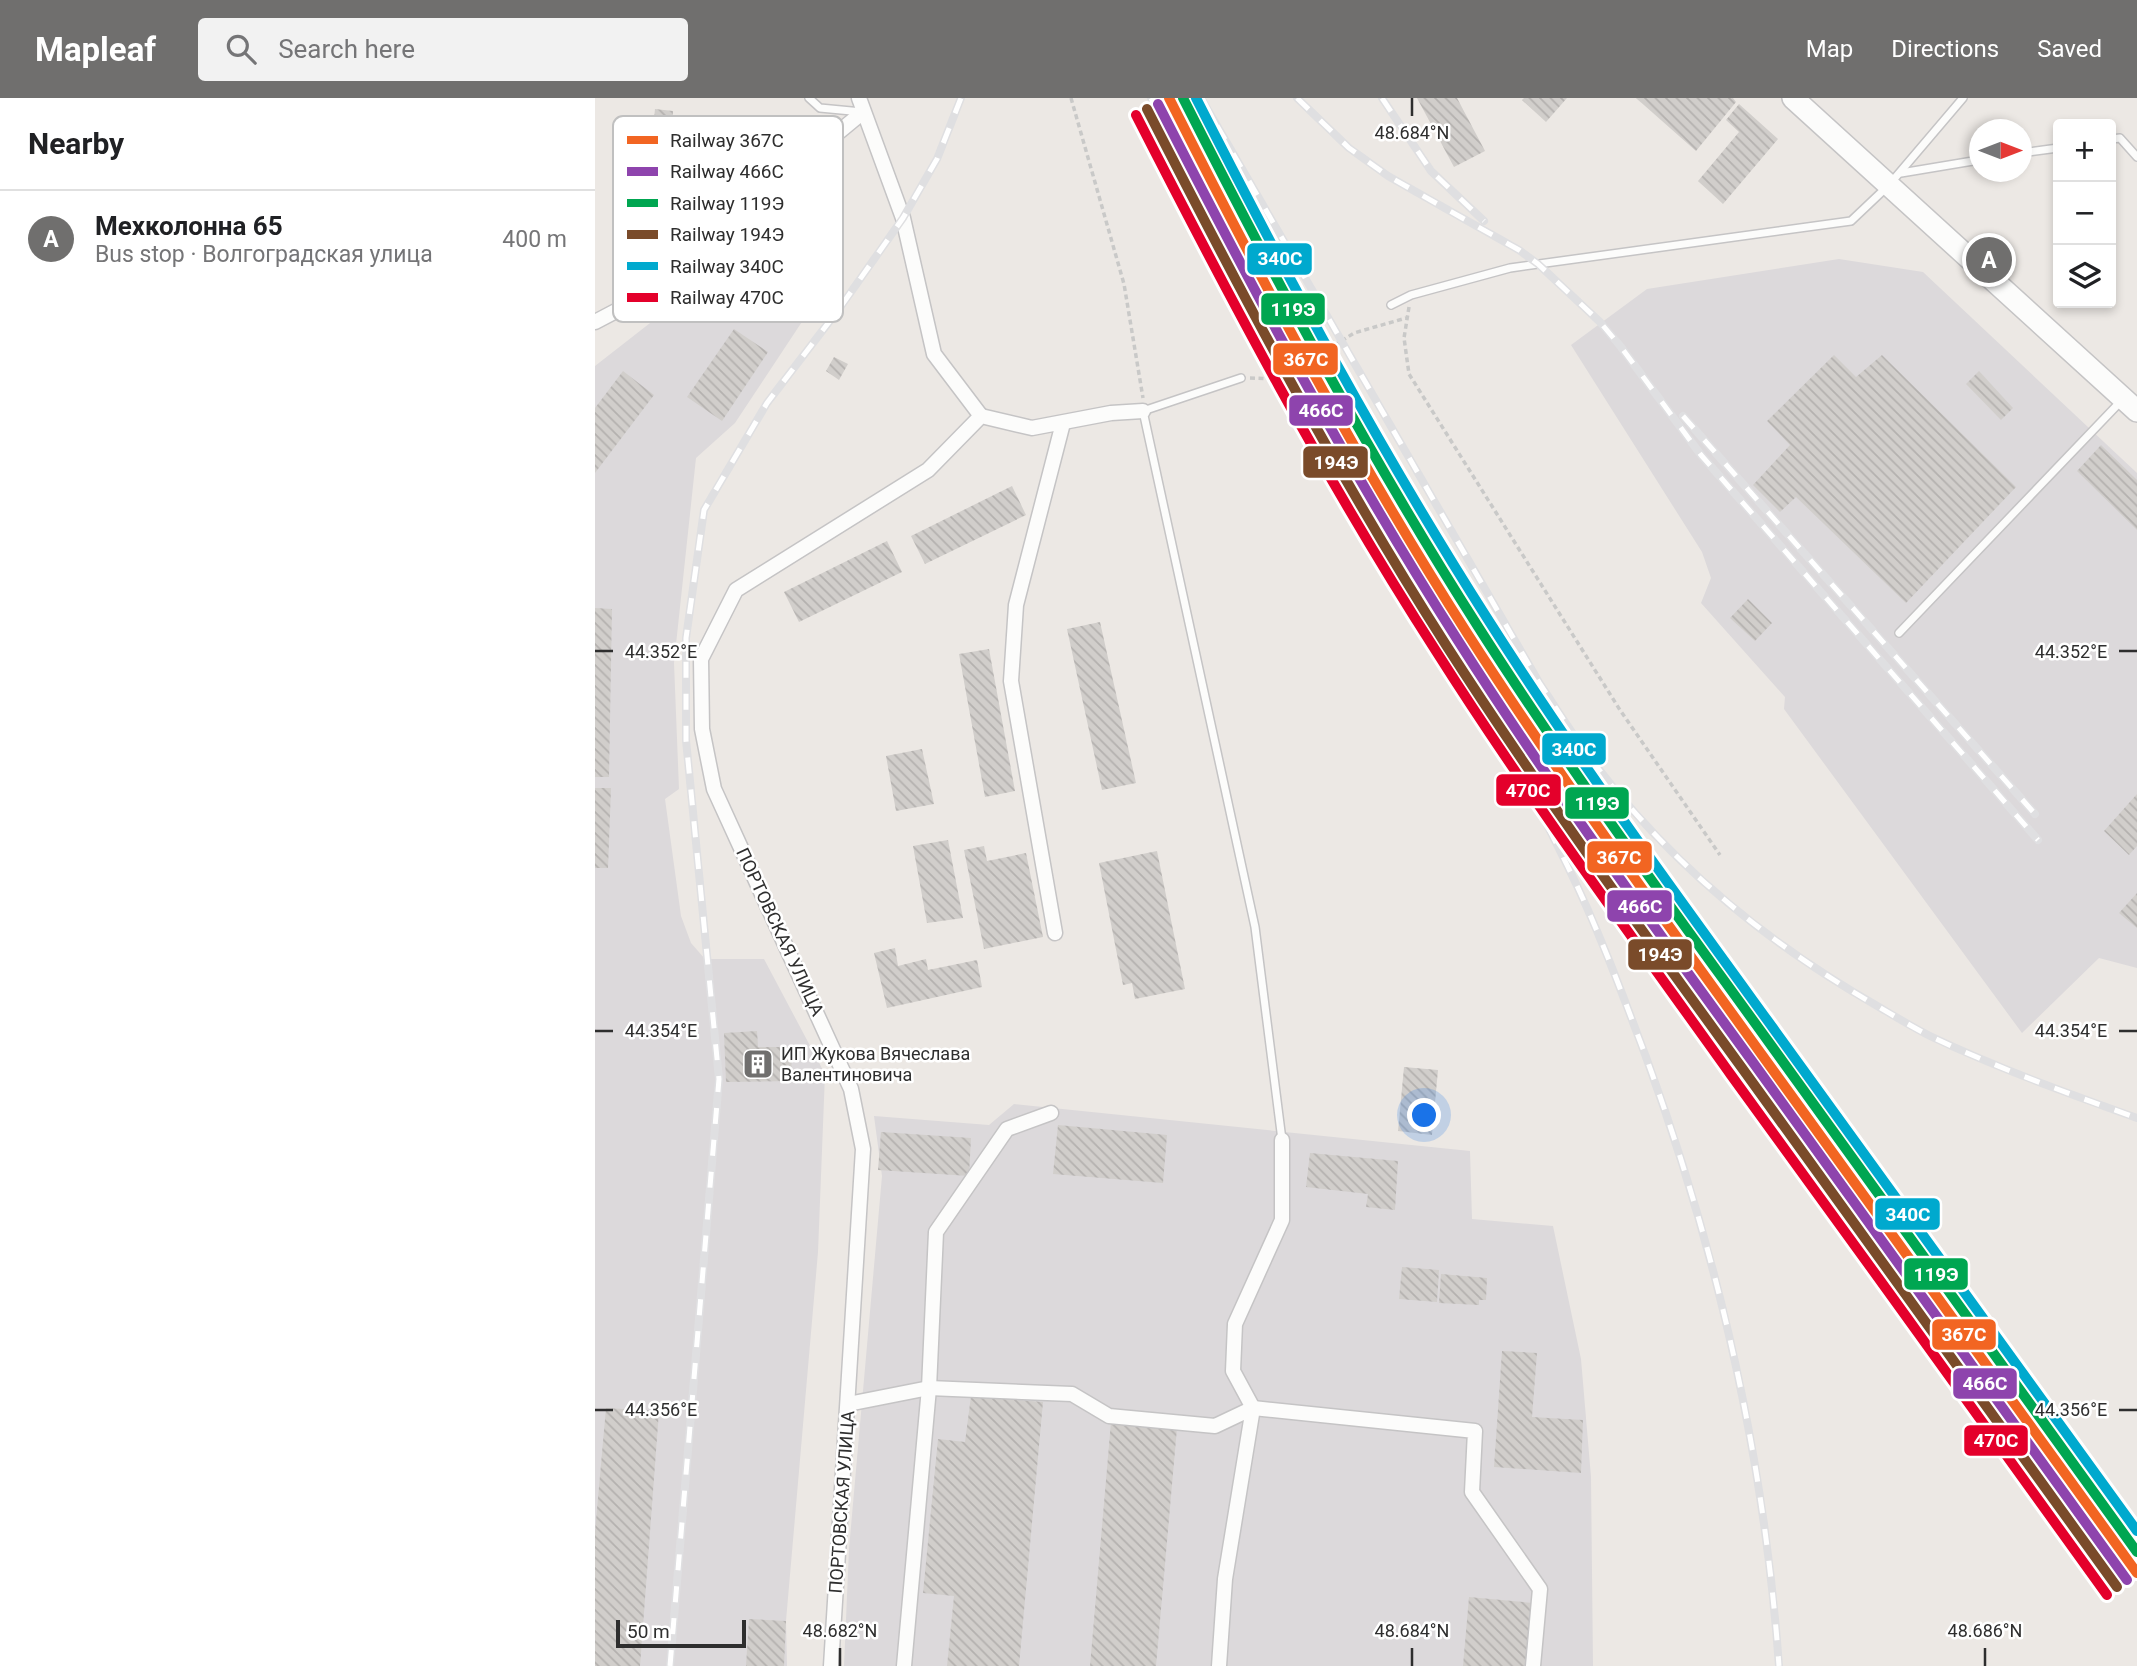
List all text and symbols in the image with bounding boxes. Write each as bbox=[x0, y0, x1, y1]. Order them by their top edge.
search box bbox=[198, 18, 688, 81]
text: Mapleaf bbox=[35, 30, 156, 69]
icon: search bbox=[222, 30, 260, 68]
text: Search here bbox=[278, 34, 415, 64]
text: Map bbox=[1806, 35, 1853, 63]
text: Directions bbox=[1891, 35, 1999, 63]
text: Saved bbox=[2037, 35, 2102, 63]
legend bbox=[613, 116, 843, 322]
north arrow bbox=[1969, 119, 2032, 182]
map controls bbox=[2053, 119, 2116, 308]
button: + bbox=[2053, 119, 2116, 182]
text: 48.684°N bbox=[1375, 122, 1449, 143]
text: Nearby bbox=[28, 126, 124, 161]
text: Railway 367С bbox=[670, 129, 784, 152]
text: Railway 466С bbox=[670, 160, 784, 183]
button: − bbox=[2053, 182, 2116, 245]
text: Railway 119Э bbox=[670, 192, 784, 215]
text: Мехколонна 65 bbox=[95, 211, 283, 241]
text: Railway 194Э bbox=[670, 223, 784, 246]
text: A bbox=[43, 226, 59, 253]
text: 400 m bbox=[502, 226, 567, 253]
pin: A bbox=[1966, 234, 2012, 286]
text: Bus stop · Волгоградская улица bbox=[95, 241, 433, 268]
line badge: 340С bbox=[1246, 242, 1313, 276]
button: layers bbox=[2053, 245, 2116, 308]
text: 340С bbox=[1257, 247, 1303, 270]
text: Railway 340С bbox=[670, 255, 784, 278]
text: Railway 470С bbox=[670, 286, 784, 309]
line badge: 119Э bbox=[1260, 292, 1326, 326]
text: 119Э bbox=[1270, 298, 1316, 321]
line badge: 367С bbox=[1272, 342, 1339, 376]
text: 367С bbox=[1283, 348, 1329, 371]
line badge: 466С bbox=[1288, 394, 1354, 427]
text: 466С bbox=[1298, 399, 1344, 422]
line badge: 194Э bbox=[1302, 445, 1369, 479]
text: 194Э bbox=[1313, 451, 1359, 474]
text: 44.352°E bbox=[625, 641, 697, 662]
text: 44.352°E bbox=[2035, 641, 2107, 662]
line badge: 340С bbox=[1541, 732, 1607, 766]
text: 340С bbox=[1551, 738, 1597, 761]
line badge: 470С bbox=[1495, 773, 1562, 807]
text: 470С bbox=[1505, 779, 1551, 802]
line badge: 119Э bbox=[1564, 786, 1630, 820]
text: 119Э bbox=[1574, 792, 1620, 815]
line badge: 367С bbox=[1586, 840, 1653, 874]
street label: ПОРТОВСКАЯ УЛИЦА bbox=[732, 844, 829, 1019]
text: 367С bbox=[1596, 846, 1642, 869]
line badge: 466С bbox=[1606, 889, 1673, 923]
text: 466С bbox=[1617, 895, 1663, 918]
line badge: 194Э bbox=[1627, 938, 1693, 971]
text: 194Э bbox=[1637, 943, 1683, 966]
text: 44.354°E bbox=[625, 1020, 697, 1041]
text: 44.354°E bbox=[2035, 1020, 2107, 1041]
place label: ИП Жукова Вячеслава Валентиновича bbox=[781, 1043, 970, 1085]
building icon: ИП Жукова Вячеслава Валентиновича bbox=[741, 1047, 775, 1081]
your location bbox=[1407, 1098, 1441, 1132]
line badge: 340С bbox=[1874, 1197, 1941, 1231]
text: 340С bbox=[1885, 1203, 1931, 1226]
line badge: 119Э bbox=[1903, 1257, 1969, 1291]
text: 119Э bbox=[1913, 1263, 1959, 1286]
line badge: 367С bbox=[1931, 1318, 1997, 1351]
text: 367С bbox=[1941, 1323, 1987, 1346]
line badge: 466С bbox=[1952, 1367, 2018, 1400]
text: 466С bbox=[1962, 1372, 2008, 1395]
text: 44.356°E bbox=[625, 1399, 697, 1420]
text: 44.356°E bbox=[2035, 1399, 2107, 1420]
street label: ПОРТОВСКАЯ УЛИЦА bbox=[825, 1410, 858, 1594]
line badge: 470С bbox=[1963, 1424, 2029, 1457]
text: 470С bbox=[1973, 1429, 2019, 1452]
scale bar bbox=[616, 1617, 745, 1649]
text: 50 m bbox=[627, 1620, 670, 1643]
text: 48.682°N bbox=[803, 1620, 877, 1641]
text: 48.684°N bbox=[1375, 1620, 1449, 1641]
text: 48.686°N bbox=[1948, 1620, 2022, 1641]

